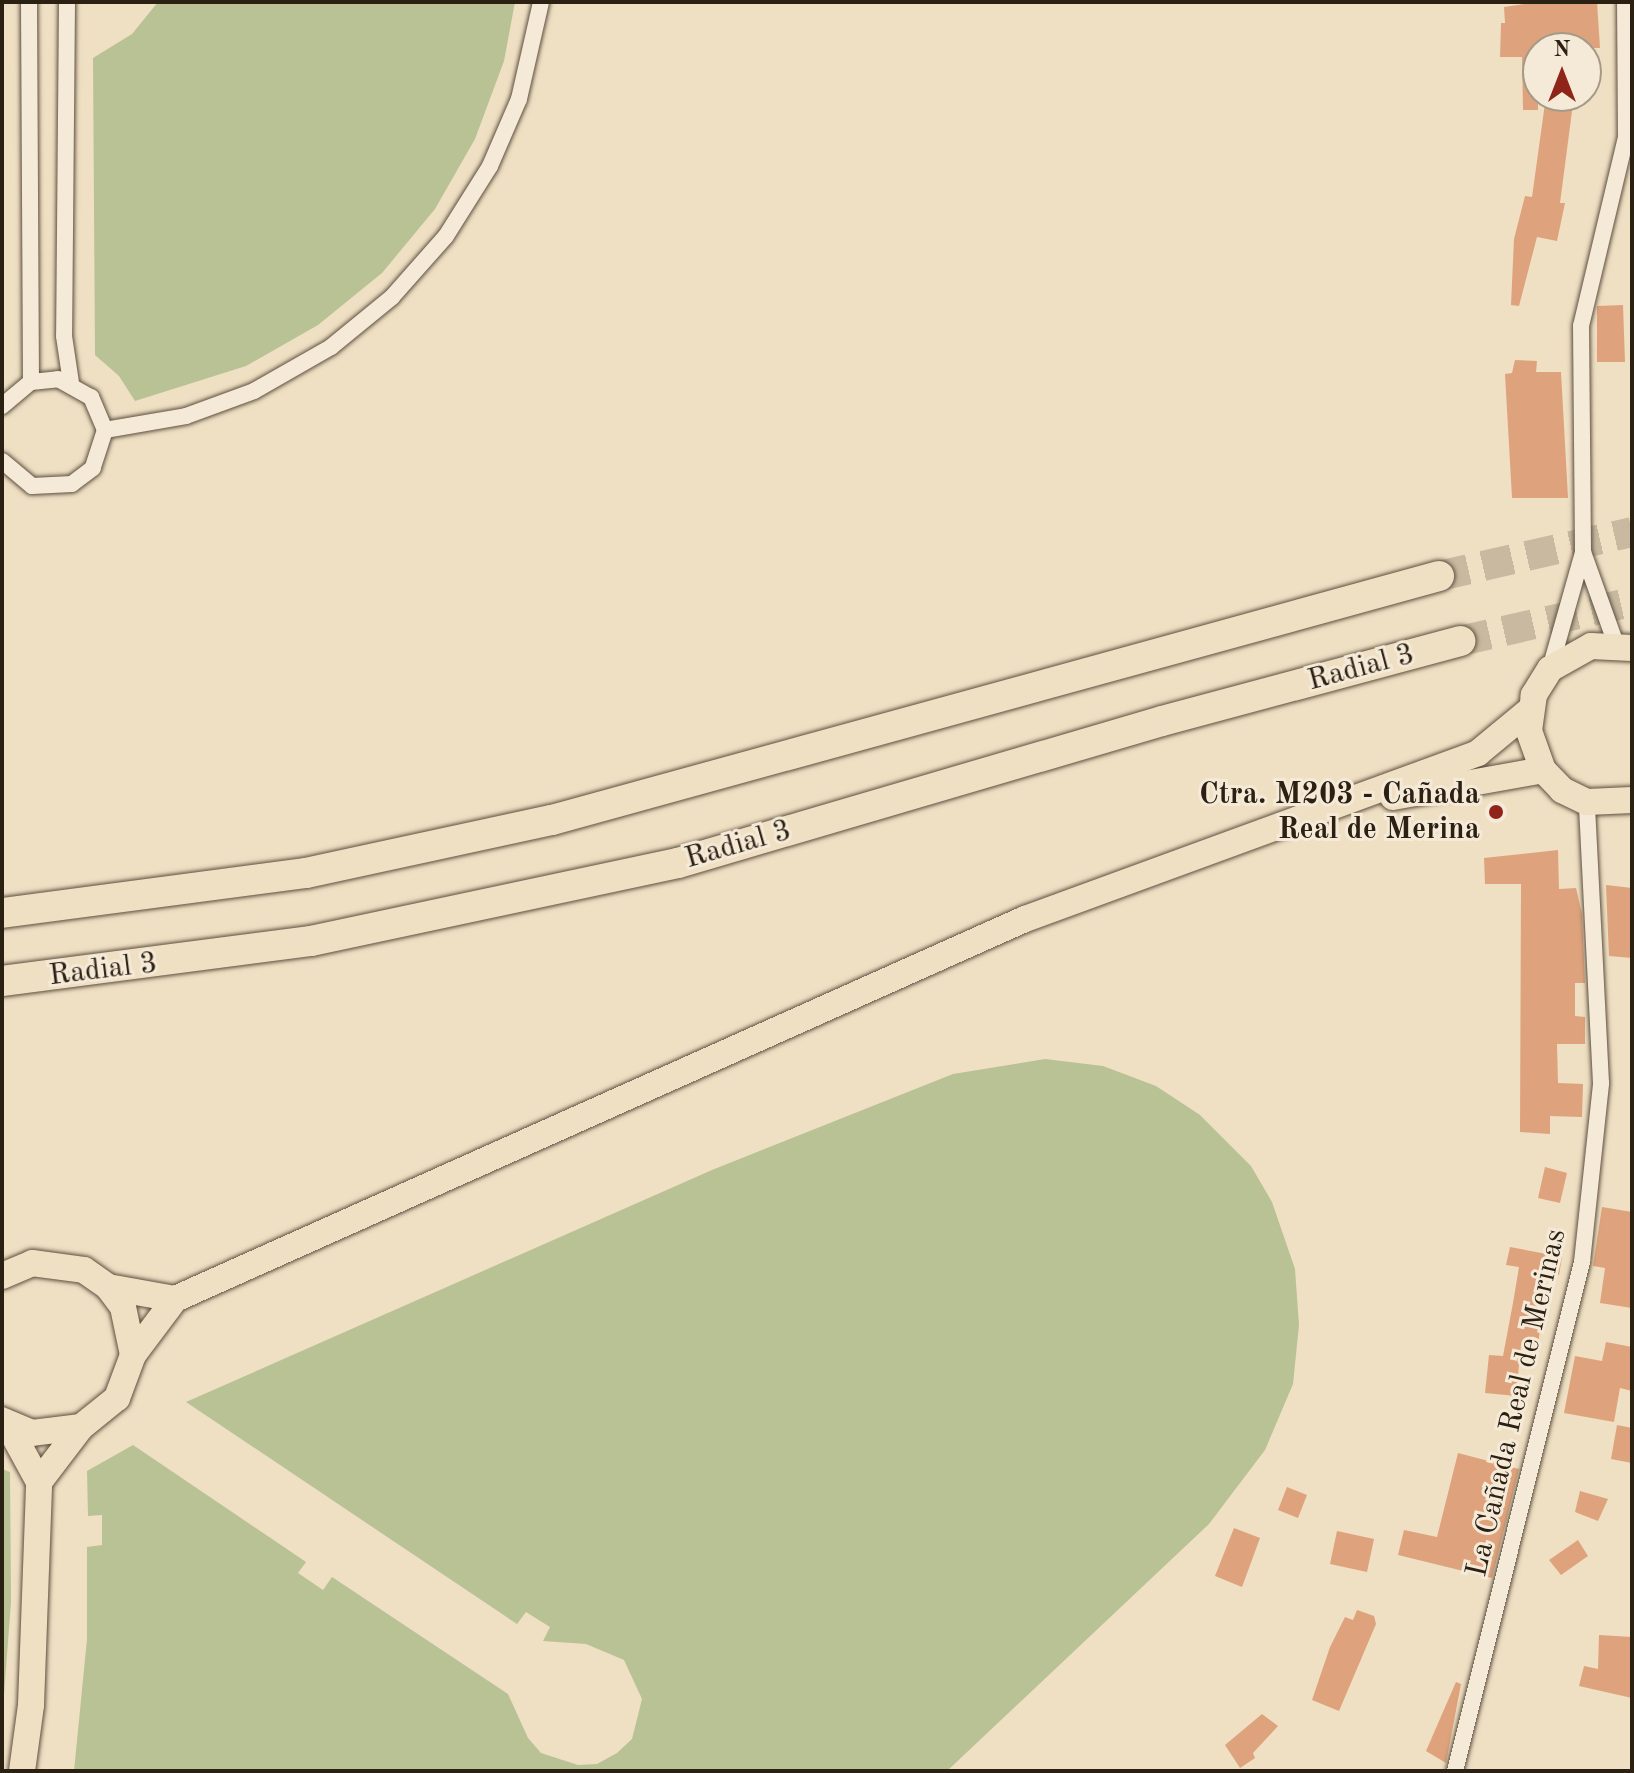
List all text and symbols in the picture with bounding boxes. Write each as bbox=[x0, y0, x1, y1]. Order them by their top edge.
north arrow bbox=[1522, 32, 1602, 112]
text: N bbox=[1554, 39, 1570, 61]
street label: Radial 3 bbox=[1304, 637, 1418, 699]
place label: Ctra. M203 - Cañada Real de Merina bbox=[1199, 777, 1480, 848]
marker: Ctra. M203 - Cañada Real de Merina bbox=[1487, 803, 1505, 821]
street label: Radial 3 bbox=[681, 813, 795, 877]
street label: Radial 3 bbox=[47, 946, 159, 994]
street label: La Cañada Real de Merinas bbox=[1459, 1226, 1575, 1580]

